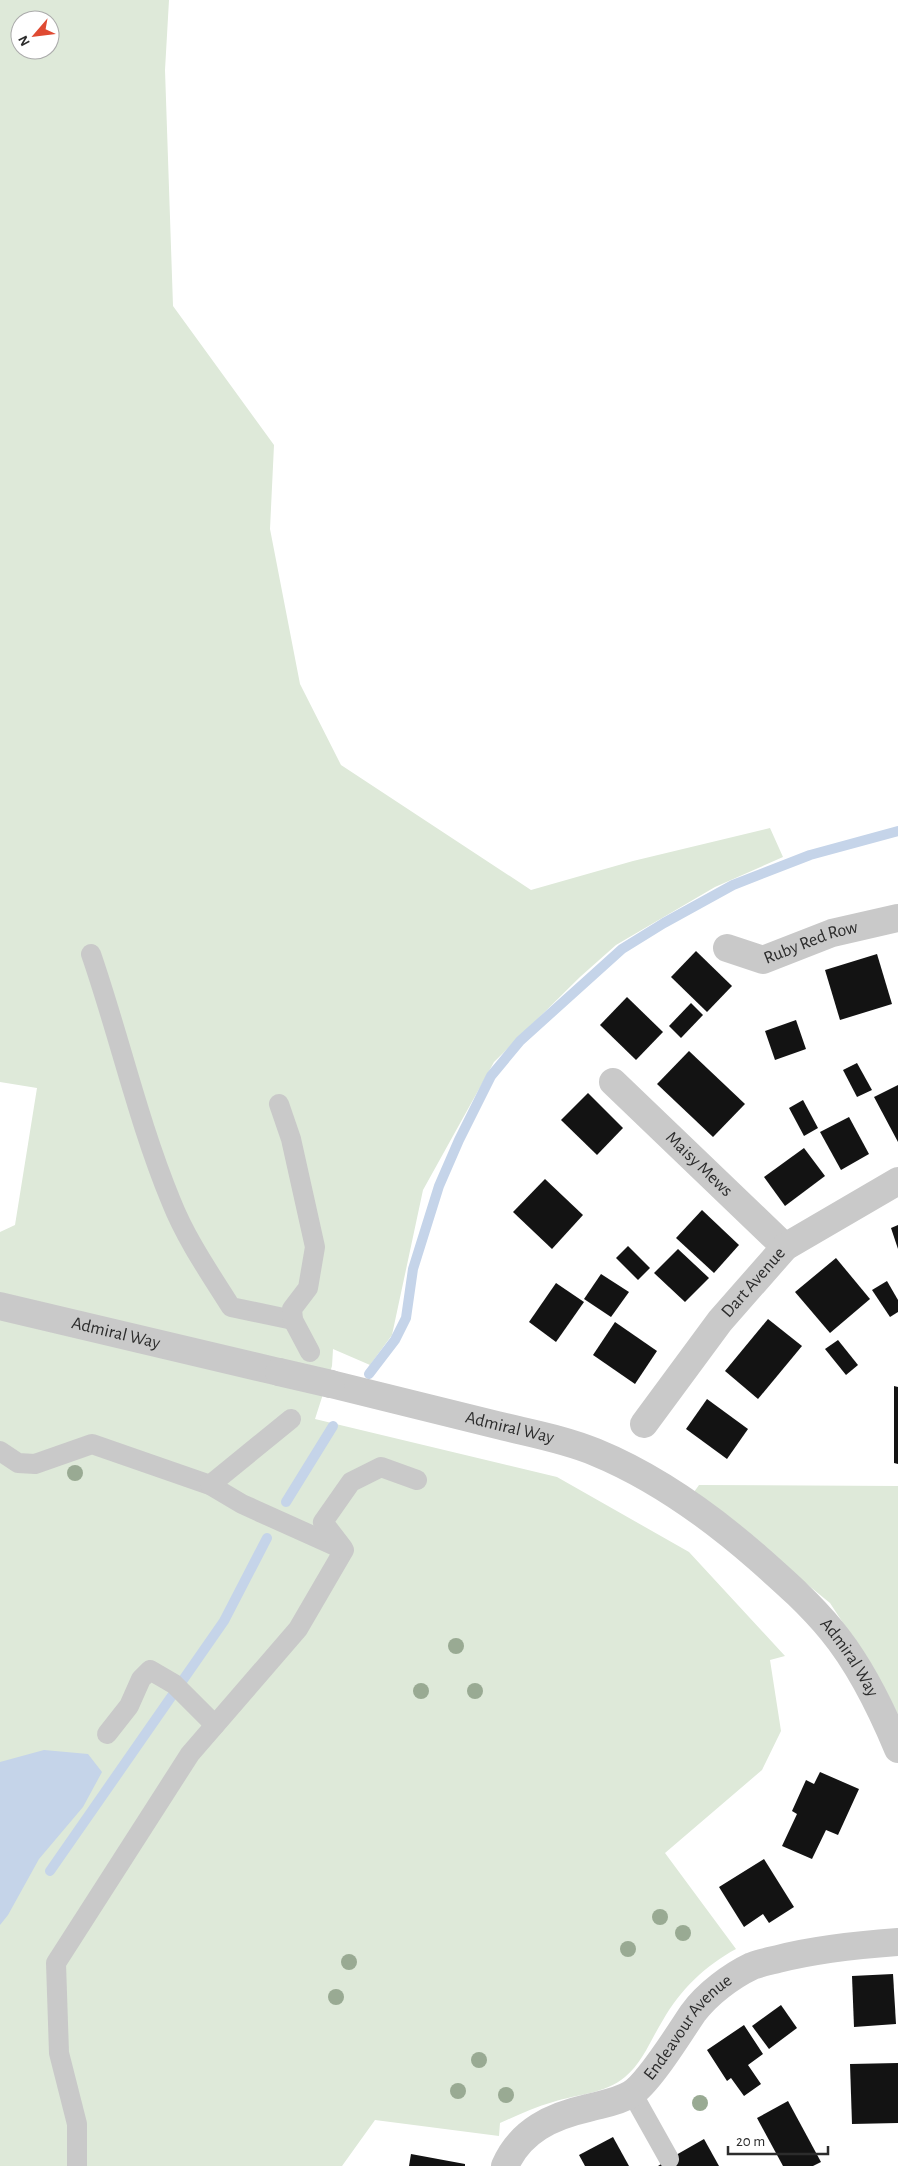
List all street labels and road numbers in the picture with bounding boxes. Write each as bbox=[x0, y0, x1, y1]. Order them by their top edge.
street label: Ruby Red Row bbox=[761, 918, 860, 968]
street label: Maisy Mews bbox=[662, 1128, 736, 1200]
street label: Dart Avenue bbox=[718, 1244, 789, 1321]
street label: Admiral Way bbox=[70, 1314, 162, 1353]
street label: Admiral Way bbox=[464, 1408, 556, 1447]
street label: Admiral Way bbox=[817, 1615, 882, 1700]
street label: Endeavour Avenue bbox=[640, 1971, 735, 2084]

